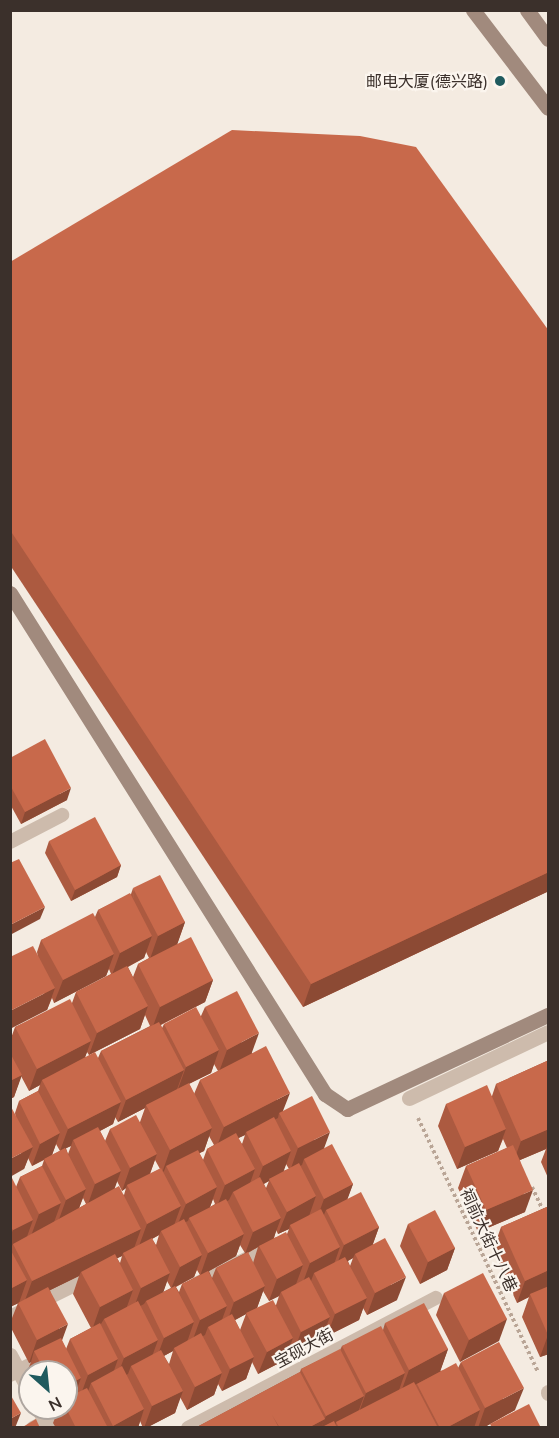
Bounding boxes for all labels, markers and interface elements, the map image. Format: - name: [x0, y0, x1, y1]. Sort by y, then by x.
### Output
- place label: 邮电大厦(德兴路): [366, 71, 488, 91]
- marker: 邮电大厦(德兴路): [493, 74, 507, 88]
- street label: 祠前大街十八巷: [457, 1185, 521, 1295]
- street label: 宝砚大街: [271, 1325, 337, 1371]
- north arrow: [18, 1360, 78, 1420]
- text: N: [45, 1393, 65, 1416]

